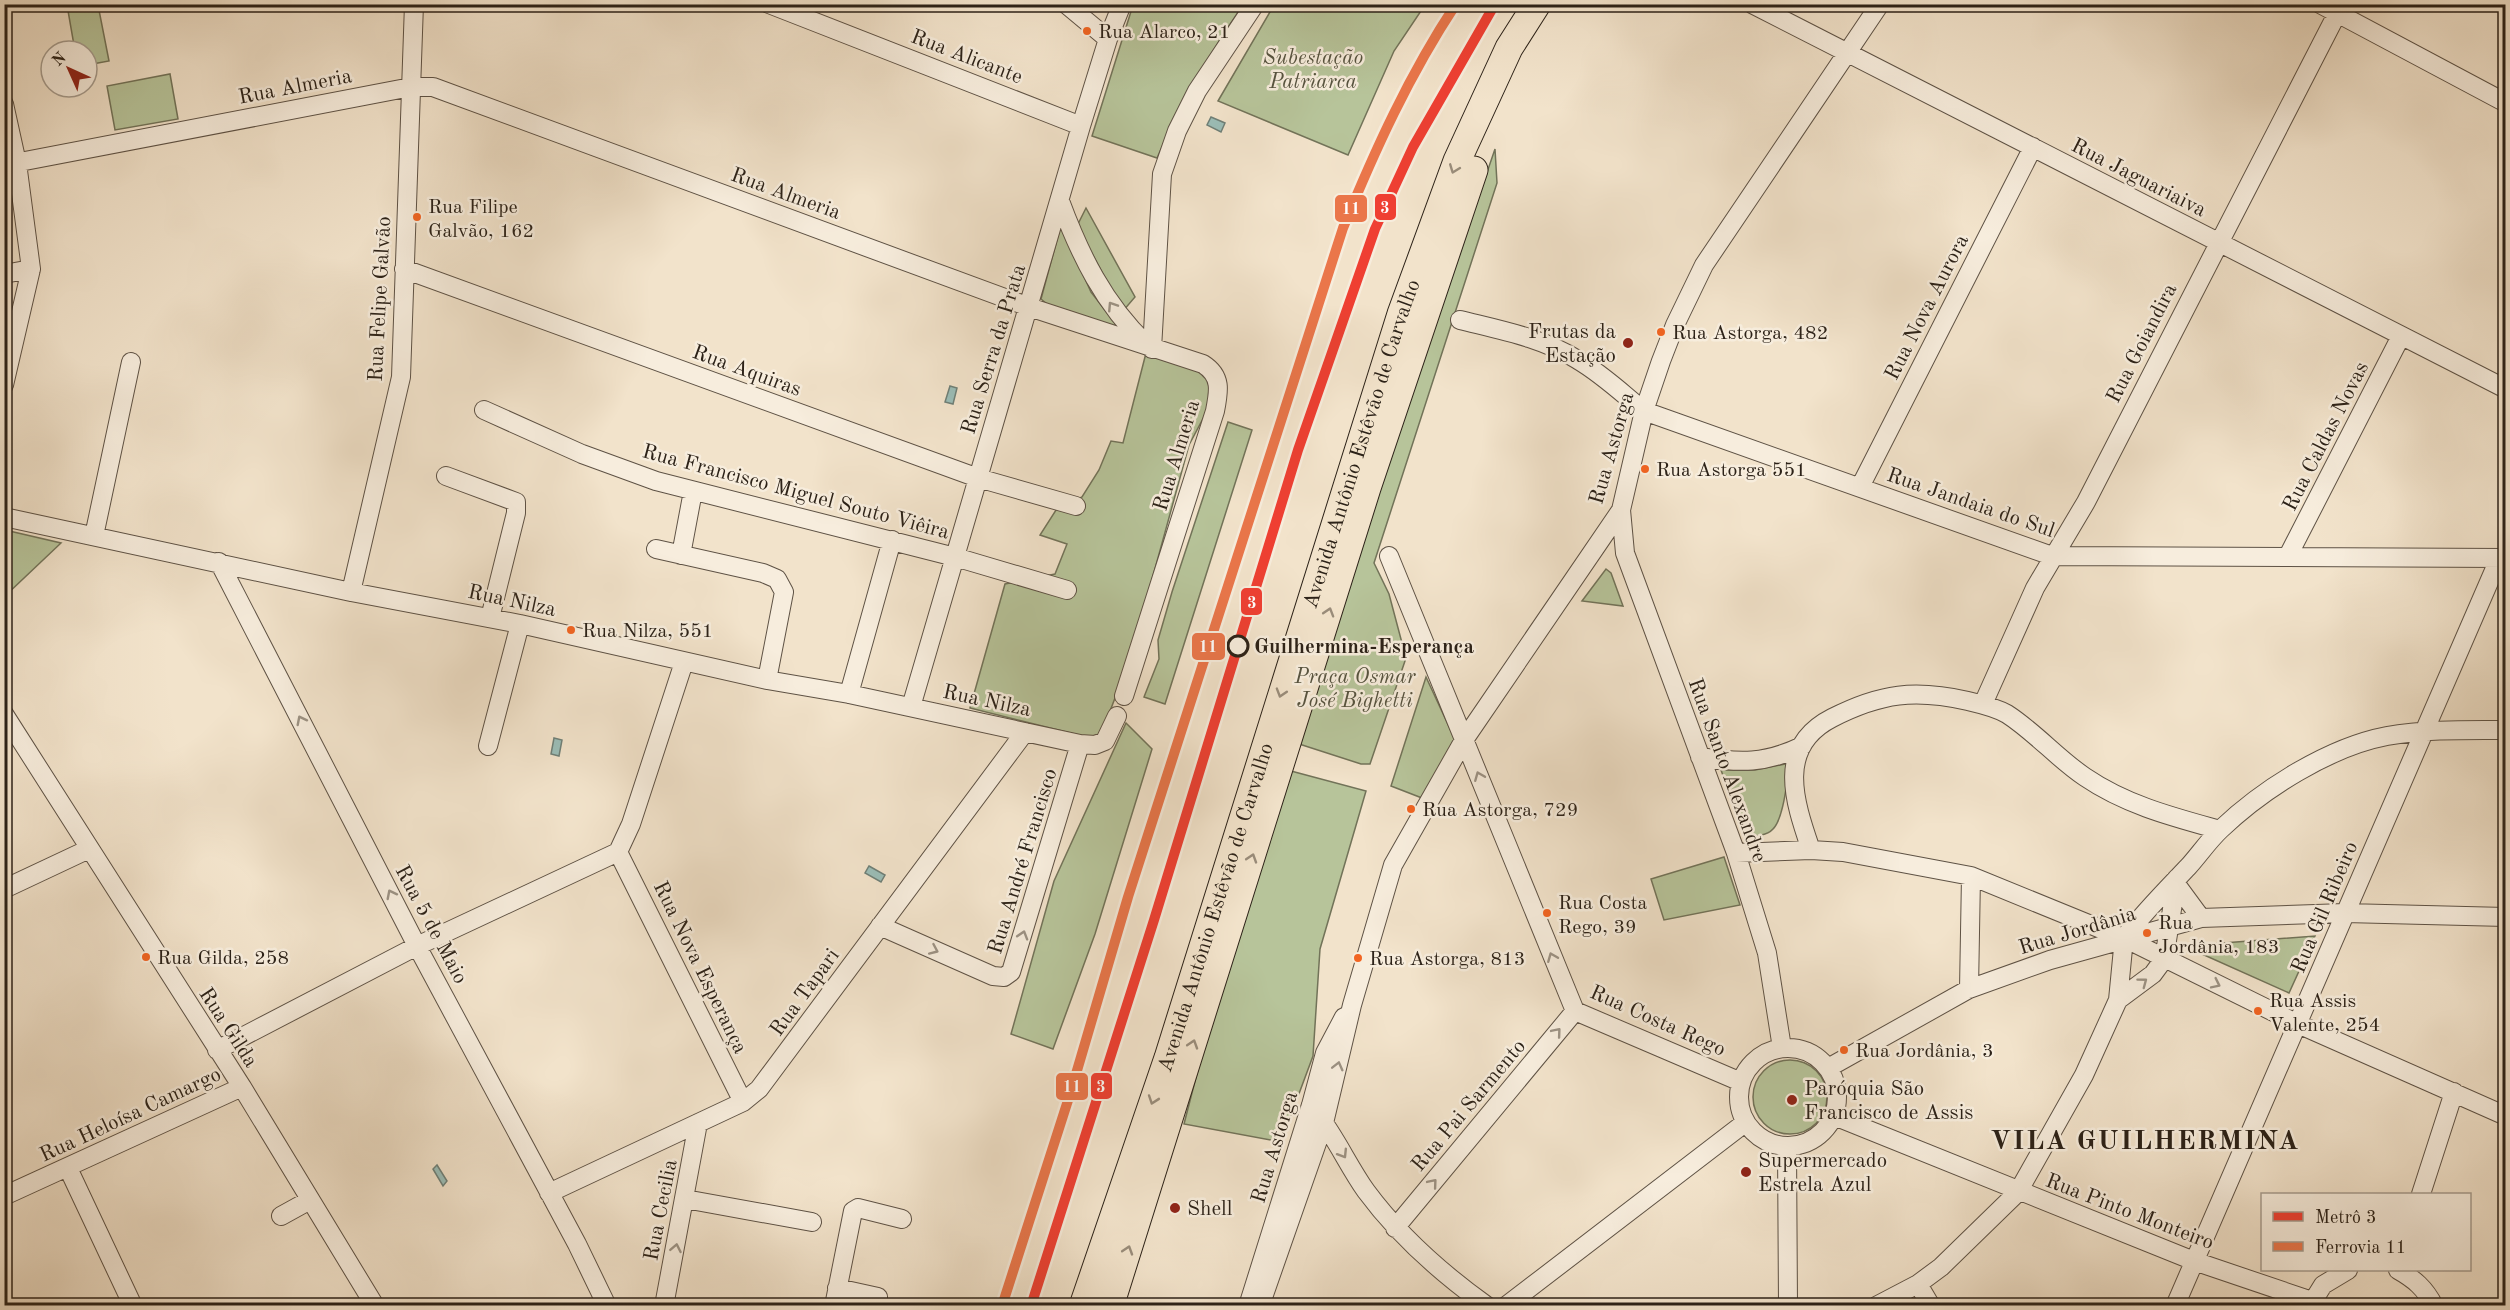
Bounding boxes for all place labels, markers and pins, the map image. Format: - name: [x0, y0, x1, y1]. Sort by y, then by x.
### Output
- place label: Rua Alarco, 21: [1098, 23, 1230, 43]
- marker: Rua Alarco, 21: [1081, 25, 1093, 37]
- place label: Rua Filipe Galvão, 162: [428, 198, 534, 242]
- marker: Rua Filipe Galvão, 162: [411, 211, 423, 223]
- place label: Frutas da Estação: [1528, 322, 1616, 367]
- place label: Rua Astorga, 482: [1672, 324, 1828, 344]
- marker: Rua Astorga, 482: [1655, 326, 1667, 338]
- marker: Frutas da Estação: [1621, 336, 1635, 350]
- place label: Rua Astorga 551: [1656, 461, 1807, 481]
- marker: Rua Astorga 551: [1639, 463, 1651, 475]
- place label: Rua Nilza, 551: [582, 622, 713, 642]
- marker: Rua Nilza, 551: [565, 624, 577, 636]
- marker: Guilhermina-Esperança: [1227, 635, 1249, 657]
- place label: Guilhermina-Esperança: [1254, 637, 1474, 658]
- place label: Rua Astorga, 729: [1422, 801, 1578, 821]
- marker: Rua Astorga, 729: [1405, 803, 1417, 815]
- place label: Rua Costa Rego, 39: [1558, 894, 1647, 938]
- marker: Rua Costa Rego, 39: [1541, 907, 1553, 919]
- place label: Rua Jordânia, 183: [2158, 914, 2279, 958]
- marker: Rua Jordânia, 183: [2141, 927, 2153, 939]
- place label: Rua Gilda, 258: [157, 949, 289, 969]
- place label: Rua Astorga, 813: [1369, 950, 1525, 970]
- marker: Rua Gilda, 258: [140, 951, 152, 963]
- marker: Rua Astorga, 813: [1352, 952, 1364, 964]
- place label: Rua Assis Valente, 254: [2269, 992, 2380, 1036]
- marker: Rua Assis Valente, 254: [2252, 1005, 2264, 1017]
- place label: Rua Jordânia, 3: [1855, 1042, 1994, 1062]
- marker: Rua Jordânia, 3: [1838, 1044, 1850, 1056]
- place label: Paróquia São Francisco de Assis: [1804, 1079, 1973, 1124]
- marker: Paróquia São Francisco de Assis: [1785, 1093, 1799, 1107]
- place label: Supermercado Estrela Azul: [1758, 1151, 1887, 1196]
- marker: Supermercado Estrela Azul: [1739, 1165, 1753, 1179]
- place label: Shell: [1187, 1199, 1233, 1220]
- marker: Shell: [1168, 1201, 1182, 1215]

